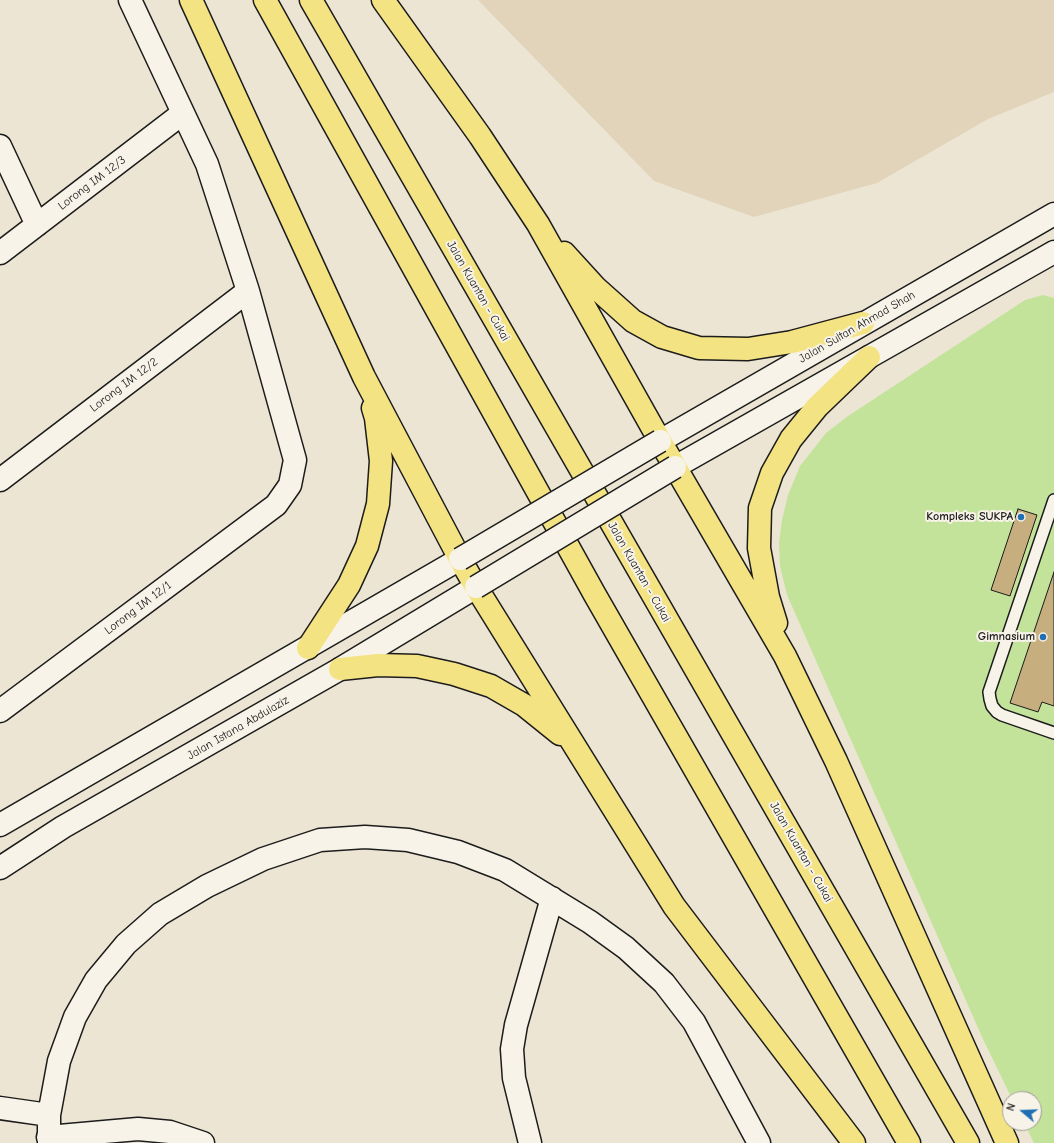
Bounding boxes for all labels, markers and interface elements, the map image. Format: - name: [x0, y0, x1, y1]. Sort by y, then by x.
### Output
- street label: Lorong IM 12/3: [55, 153, 129, 213]
- street label: Jalan Kuantan - Cukai: [443, 238, 513, 344]
- street label: Jalan Sultan Ahmad Shah: [796, 288, 918, 366]
- street label: Lorong IM 12/2: [87, 355, 161, 415]
- place label: Kompleks SUKPA: [926, 510, 1013, 524]
- marker: Kompleks SUKPA: [1016, 512, 1026, 522]
- street label: Jalan Kuantan - Cukai: [604, 519, 674, 625]
- street label: Lorong IM 12/1: [102, 578, 174, 638]
- place label: Gimnasium: [978, 630, 1035, 644]
- marker: Gimnasium: [1038, 632, 1048, 642]
- street label: Jalan Istana Abdulaziz: [185, 693, 291, 763]
- street label: Jalan Kuantan - Cukai: [766, 799, 836, 905]
- north arrow: [1002, 1091, 1042, 1131]
- text: N: [1004, 1102, 1018, 1113]

